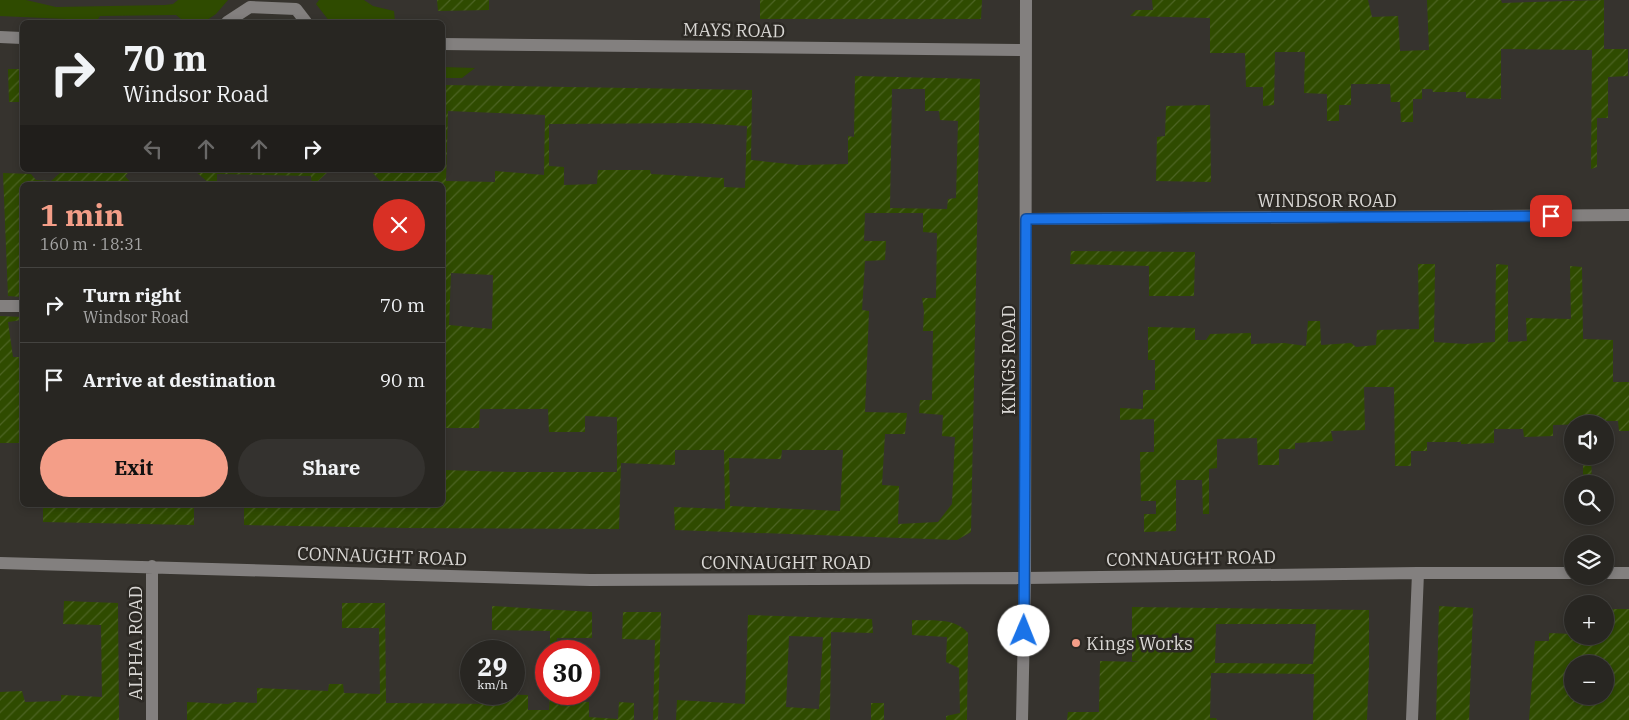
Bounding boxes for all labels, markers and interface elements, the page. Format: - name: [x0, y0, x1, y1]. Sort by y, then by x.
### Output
- street label: MAYS ROAD: [683, 18, 785, 42]
- text: 70 m: [123, 35, 207, 81]
- icon: right: [40, 40, 105, 105]
- text: Windsor Road: [123, 79, 269, 108]
- icon: left: [139, 135, 167, 163]
- icon: ahead: [192, 135, 220, 163]
- icon: ahead: [245, 135, 273, 163]
- icon: right: [298, 135, 326, 163]
- street label: WINDSOR ROAD: [1257, 189, 1397, 212]
- text: 1 min: [40, 195, 124, 234]
- pin: [1530, 195, 1572, 237]
- button: close: [373, 199, 425, 251]
- icon: arrive: [1537, 202, 1565, 230]
- text: 160 m · 18:31: [40, 234, 143, 254]
- text: Turn right: [83, 283, 181, 307]
- icon: right: [40, 291, 68, 319]
- text: 70 m: [380, 293, 425, 317]
- street label: KINGS ROAD: [997, 305, 1020, 415]
- text: Windsor Road: [83, 307, 189, 327]
- icon: arrive: [40, 366, 68, 394]
- text: Arrive at destination: [83, 368, 276, 392]
- text: 90 m: [380, 368, 425, 392]
- map controls: [1564, 415, 1614, 705]
- button: sound: [1564, 415, 1614, 465]
- button: Exit: [40, 439, 228, 497]
- button: Share: [238, 439, 425, 497]
- button: search: [1564, 475, 1614, 525]
- button: layers: [1564, 535, 1614, 585]
- street label: CONNAUGHT ROAD: [297, 542, 467, 570]
- street label: CONNAUGHT ROAD: [1106, 545, 1276, 571]
- street label: CONNAUGHT ROAD: [701, 551, 871, 574]
- street label: ALPHA ROAD: [124, 586, 147, 700]
- button: +: [1564, 595, 1614, 645]
- position arrow: [997, 604, 1049, 656]
- place label: Kings Works: [1086, 632, 1193, 655]
- marker: Kings Works: [1070, 637, 1082, 649]
- speed limit sign: 30: [535, 640, 600, 705]
- text: 29: [477, 650, 508, 683]
- button: −: [1564, 655, 1614, 705]
- text: km/h: [477, 677, 508, 692]

